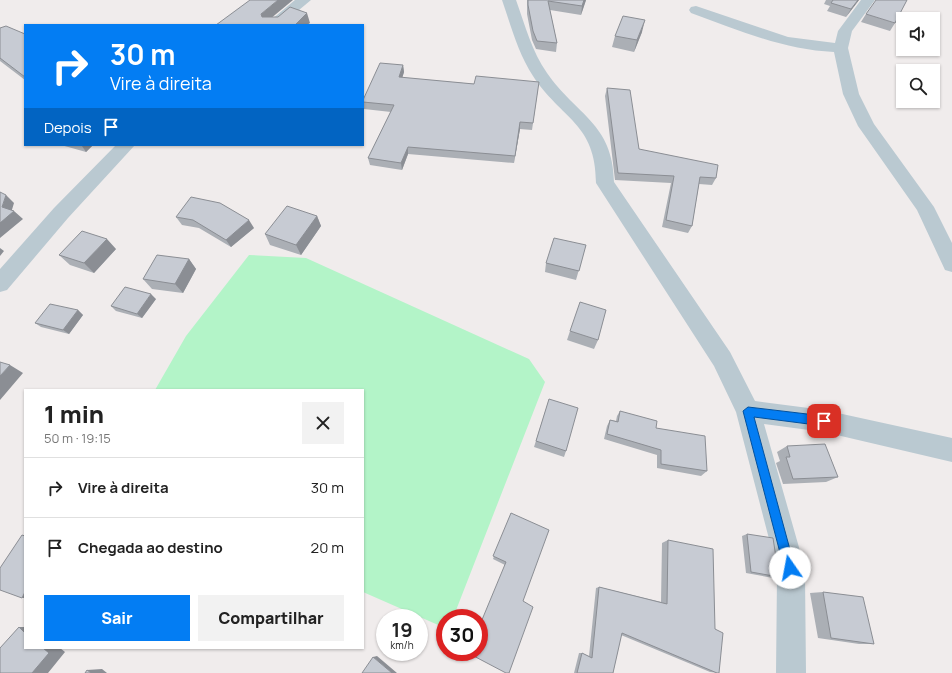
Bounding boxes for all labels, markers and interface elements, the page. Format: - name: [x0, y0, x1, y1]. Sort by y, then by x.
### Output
- map controls: [896, 12, 940, 108]
- button: sound: [896, 12, 940, 56]
- text: 30 m: [110, 35, 175, 73]
- icon: right: [44, 40, 96, 92]
- button: search: [896, 64, 940, 108]
- text: Vire à direita: [110, 71, 212, 95]
- icon: arrive: [100, 116, 122, 138]
- text: Depois: [44, 117, 92, 138]
- text: 1 min: [44, 397, 104, 430]
- button: close: [302, 402, 344, 444]
- pin: [807, 404, 841, 438]
- icon: arrive: [813, 410, 835, 432]
- text: 50 m · 19:15: [44, 429, 111, 447]
- icon: right: [44, 477, 66, 499]
- text: Vire à direita: [78, 477, 169, 498]
- text: 30 m: [311, 477, 344, 498]
- icon: arrive: [44, 537, 66, 559]
- text: Chegada ao destino: [78, 537, 223, 558]
- text: 20 m: [311, 537, 344, 558]
- position arrow: [769, 547, 811, 589]
- button: Sair: [44, 595, 190, 641]
- button: Compartilhar: [198, 595, 344, 641]
- speed limit sign: 30: [436, 609, 488, 661]
- text: 19: [391, 616, 413, 643]
- text: km/h: [390, 638, 414, 652]

